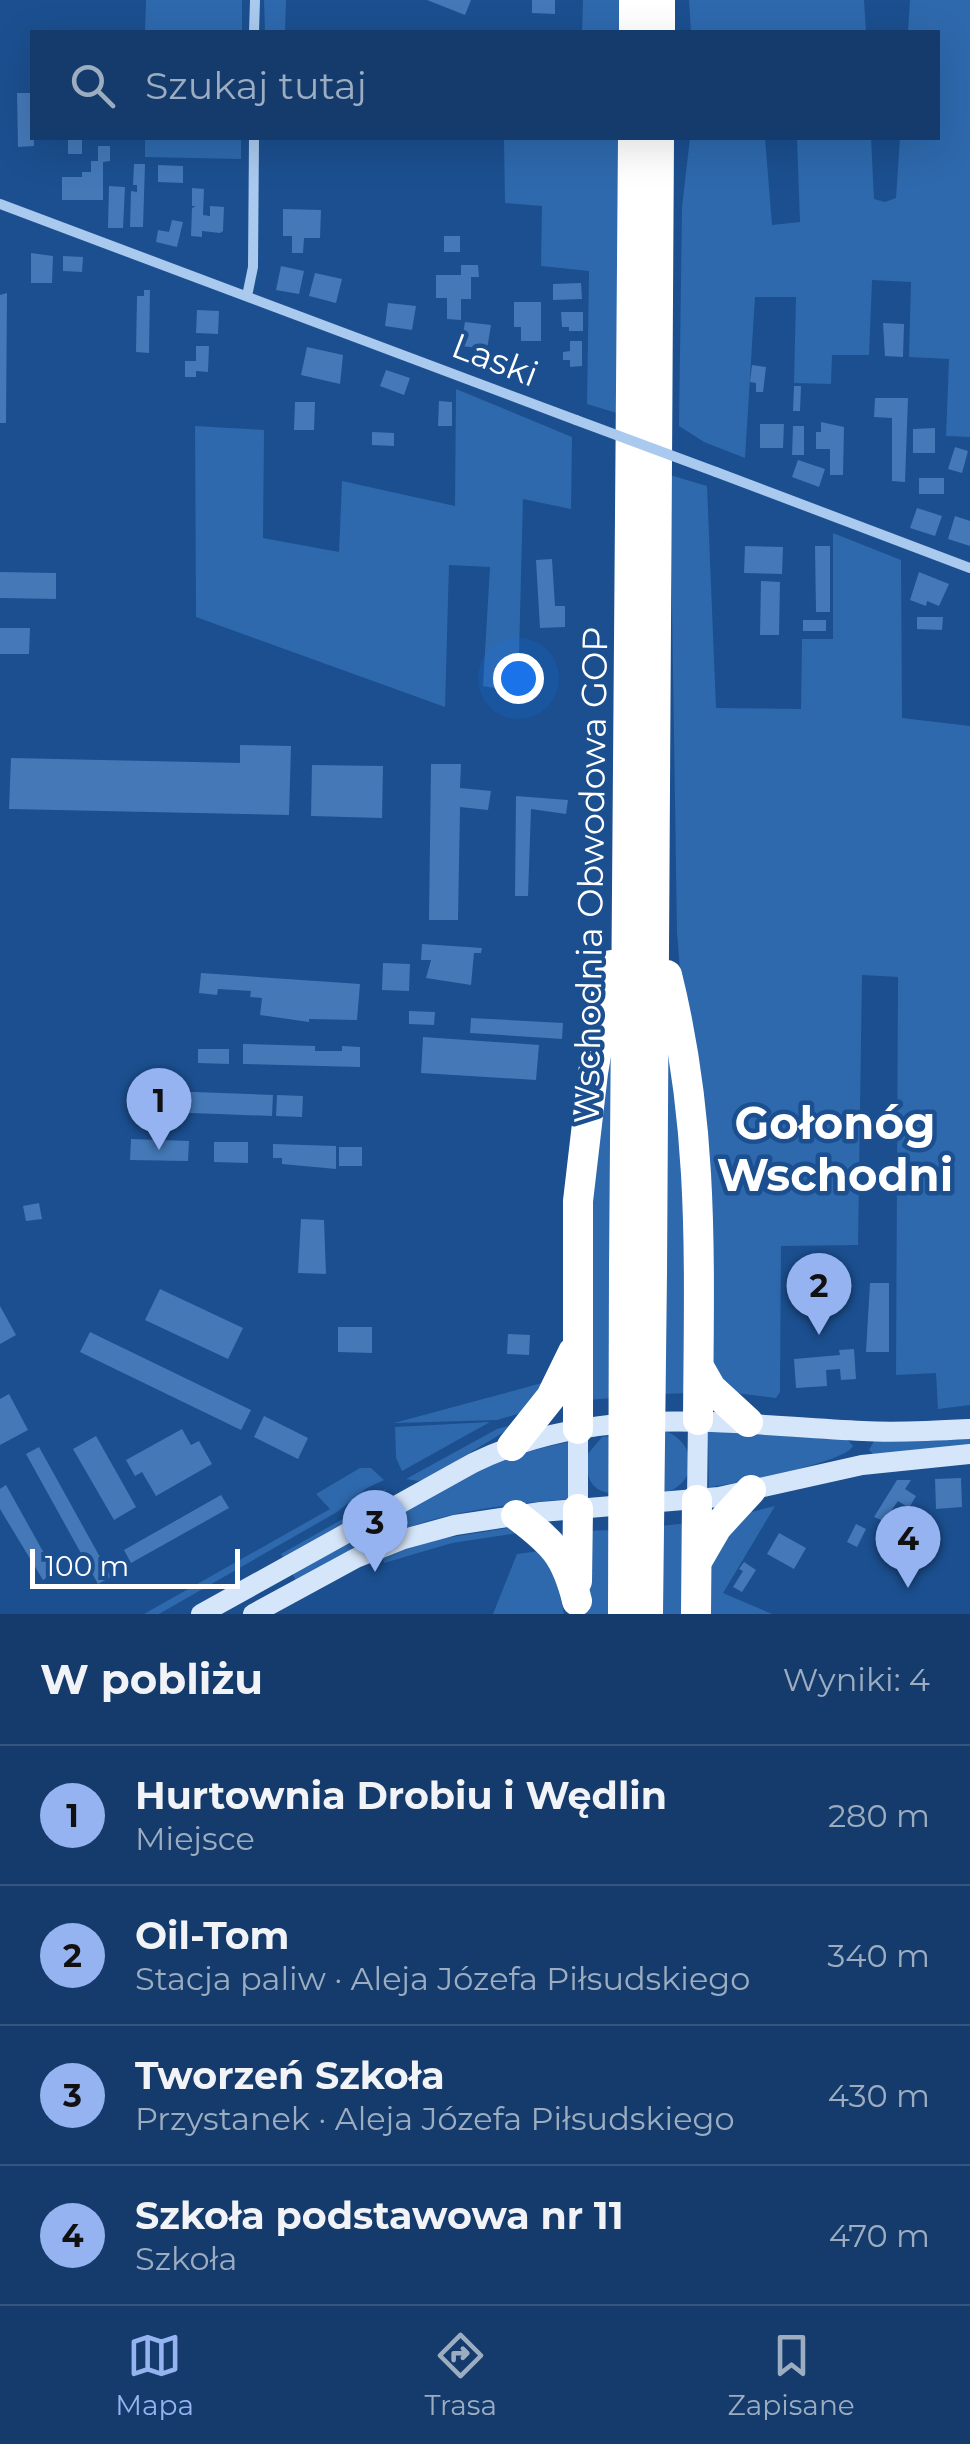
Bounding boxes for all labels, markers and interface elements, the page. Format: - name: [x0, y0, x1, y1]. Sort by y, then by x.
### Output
- search box: [30, 30, 940, 140]
- icon: search: [65, 58, 120, 113]
- text: Szukaj tutaj: [145, 62, 367, 109]
- street label: Laski: [446, 324, 544, 395]
- street label: Wschodnia Obwodowa GOP: [565, 626, 616, 1124]
- your location: [493, 653, 544, 704]
- pin: 1: [126, 1068, 192, 1150]
- district label: Gołonóg Wschodni: [717, 1095, 953, 1202]
- pin: 2: [786, 1252, 852, 1335]
- pin: 3: [342, 1490, 408, 1572]
- pin: 4: [876, 1506, 940, 1588]
- scale bar: [30, 1544, 240, 1588]
- text: 100 m: [45, 1549, 129, 1583]
- text: W pobliżu: [40, 1653, 263, 1705]
- text: Wyniki: 4: [783, 1660, 930, 1699]
- text: Hurtownia Drobiu i Wędlin: [135, 1772, 667, 1819]
- text: 1: [66, 1796, 79, 1835]
- text: 280 m: [828, 1796, 930, 1835]
- text: Miejsce: [135, 1819, 255, 1858]
- text: Oil-Tom: [135, 1912, 289, 1959]
- text: 2: [63, 1936, 82, 1975]
- text: 340 m: [827, 1936, 930, 1975]
- text: Stacja paliw · Aleja Józefa Piłsudskiego: [135, 1959, 750, 1998]
- text: Tworzeń Szkoła: [135, 2052, 445, 2099]
- text: 3: [63, 2076, 82, 2115]
- text: 430 m: [828, 2076, 930, 2115]
- text: Przystanek · Aleja Józefa Piłsudskiego: [135, 2099, 735, 2138]
- text: Szkoła podstawowa nr 11: [135, 2192, 624, 2239]
- text: 4: [61, 2216, 84, 2255]
- text: 470 m: [829, 2216, 930, 2255]
- text: Szkoła: [135, 2239, 237, 2278]
- tab: Mapa: [115, 2328, 194, 2422]
- tab: Trasa: [424, 2328, 497, 2422]
- tab: Zapisane: [727, 2328, 855, 2422]

